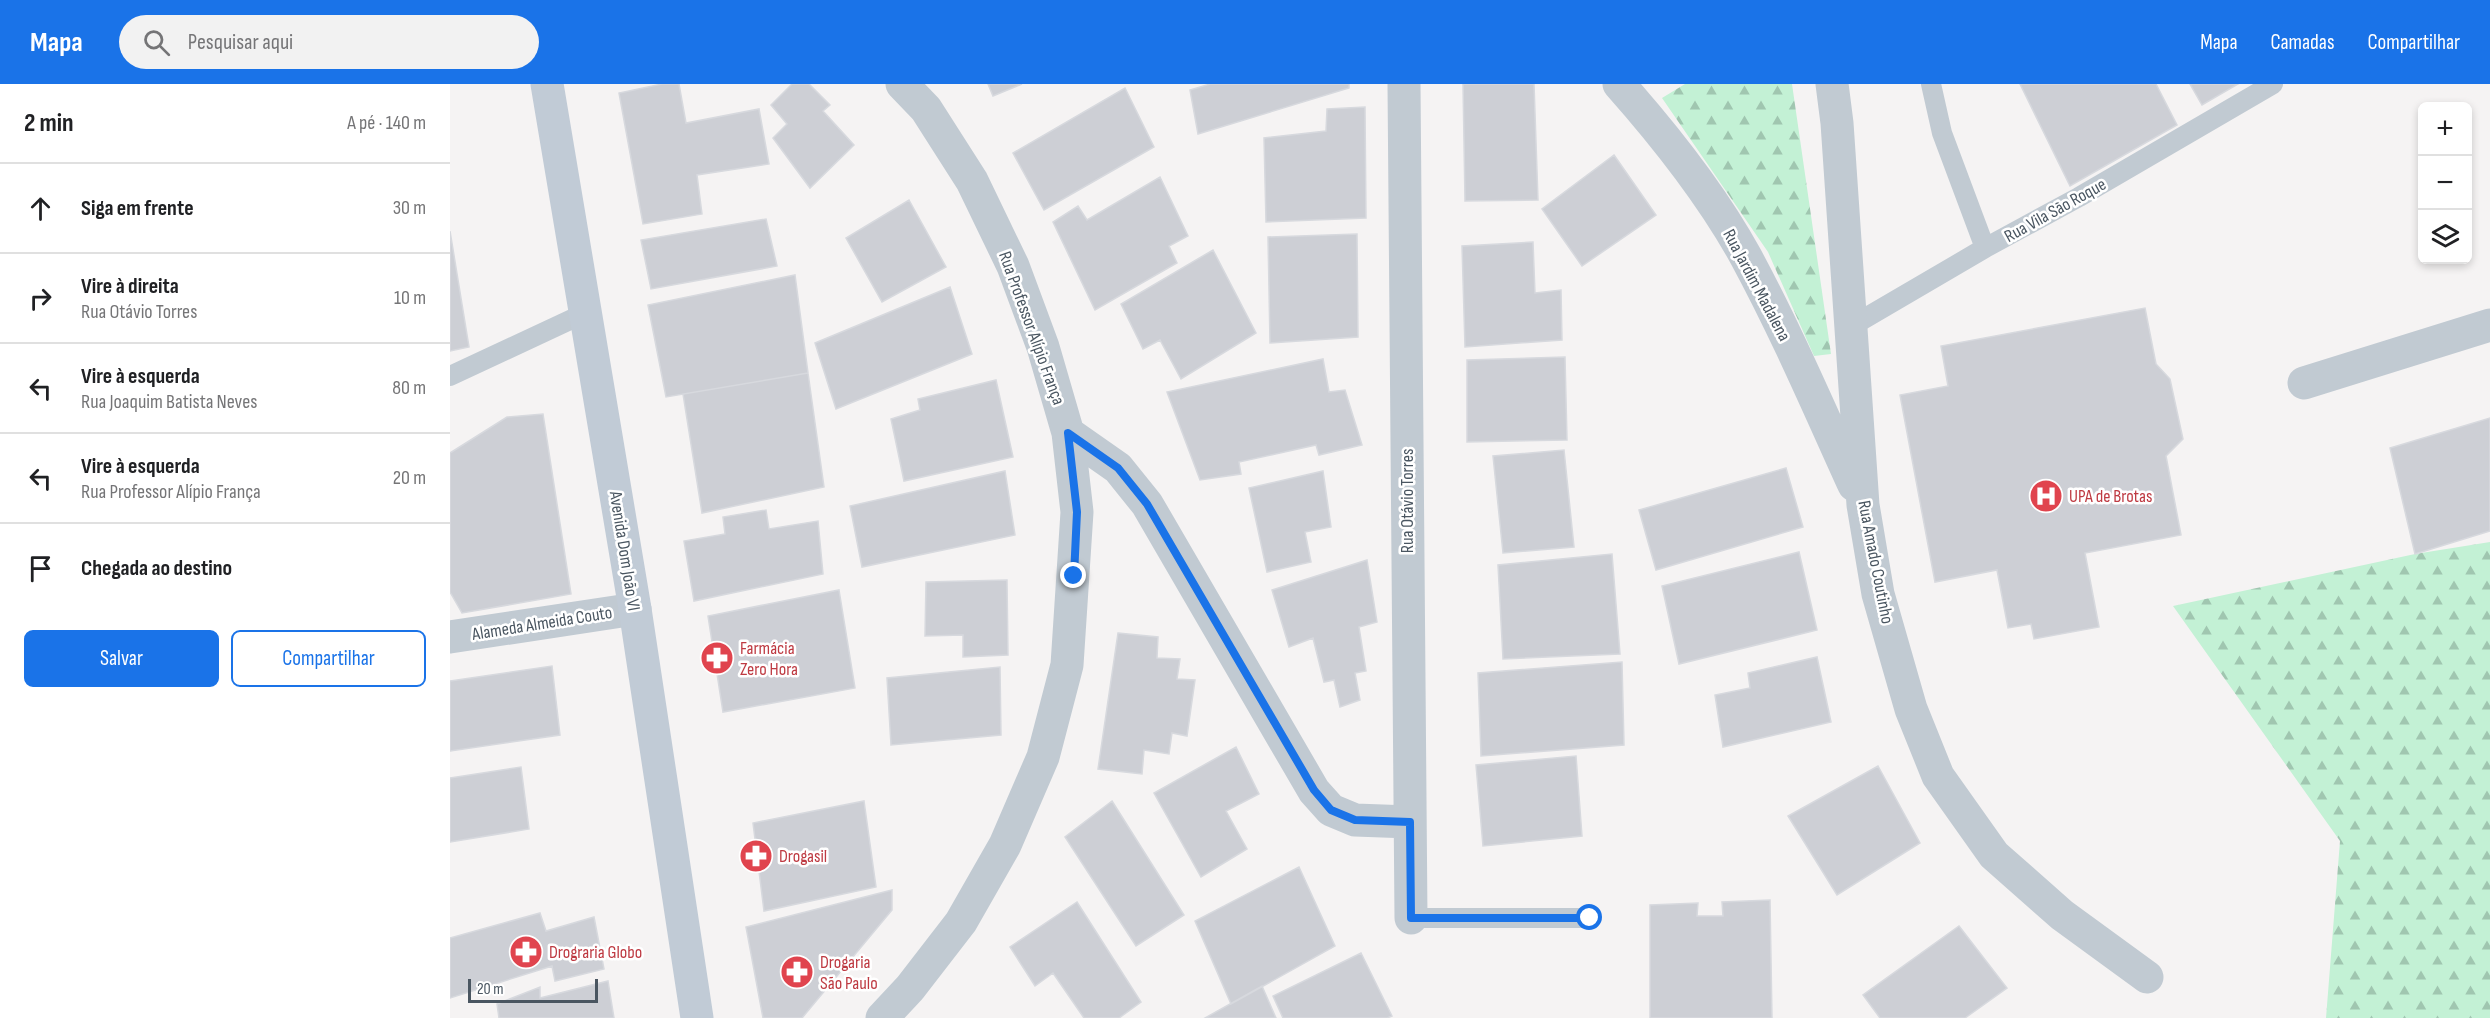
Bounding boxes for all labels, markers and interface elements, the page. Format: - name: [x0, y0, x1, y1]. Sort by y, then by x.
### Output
- search box: [119, 15, 539, 69]
- text: Mapa: [30, 26, 83, 59]
- icon: search: [140, 26, 173, 59]
- text: Pesquisar aqui: [188, 29, 293, 56]
- text: Mapa: [2200, 30, 2238, 55]
- text: Camadas: [2271, 30, 2334, 55]
- text: Compartilhar: [2367, 30, 2460, 55]
- map controls: [2418, 102, 2472, 264]
- button: +: [2418, 102, 2472, 156]
- text: 2 min: [24, 108, 74, 139]
- text: A pé · 140 m: [347, 111, 426, 135]
- button: −: [2418, 156, 2472, 210]
- street label: Rua Vila São Roque: [2001, 174, 2110, 247]
- icon: ahead: [24, 192, 57, 225]
- text: Siga em frente: [81, 195, 194, 222]
- text: 30 m: [393, 196, 426, 220]
- button: layers: [2418, 210, 2472, 264]
- street label: Rua Jardim Madalena: [1718, 226, 1795, 345]
- street label: Rua Professor Alípio França: [994, 249, 1069, 408]
- text: Vire à direita: [81, 273, 179, 300]
- icon: right: [24, 282, 57, 315]
- text: 10 m: [394, 286, 426, 310]
- text: Rua Otávio Torres: [81, 300, 197, 324]
- text: Vire à esquerda: [81, 363, 200, 390]
- icon: left: [24, 372, 57, 405]
- text: 80 m: [392, 376, 426, 400]
- text: Rua Joaquim Batista Neves: [81, 390, 257, 414]
- street label: Rua Otávio Torres: [1397, 449, 1418, 553]
- text: Vire à esquerda: [81, 453, 200, 480]
- icon: left: [24, 462, 57, 495]
- text: 20 m: [393, 466, 426, 490]
- hospital icon: UPA de Brotas: [2028, 478, 2064, 514]
- text: Rua Professor Alípio França: [81, 480, 261, 504]
- place label: UPA de Brotas: [2069, 486, 2152, 507]
- street label: Avenida Dom João VI: [605, 489, 644, 612]
- street label: Rua Amado Coutinho: [1853, 499, 1898, 626]
- icon: arrive: [24, 552, 57, 585]
- text: Chegada ao destino: [81, 555, 232, 582]
- route end: [1060, 562, 1086, 588]
- street label: Alameda Almeida Couto: [470, 602, 614, 645]
- button: Salvar: [24, 630, 219, 687]
- button: Compartilhar: [231, 630, 426, 687]
- place label: Farmácia Zero Hora: [740, 638, 798, 680]
- pharmacy icon: Farmácia Zero Hora: [699, 640, 735, 676]
- pharmacy icon: Drogasil: [738, 838, 774, 874]
- place label: Drogasil: [779, 846, 827, 867]
- route start: [1576, 904, 1602, 930]
- pharmacy icon: Drograria Globo: [508, 934, 544, 970]
- place label: Drograria Globo: [549, 942, 642, 963]
- place label: Drogaria São Paulo: [820, 952, 878, 994]
- pharmacy icon: Drogaria São Paulo: [779, 954, 815, 990]
- scale bar: [468, 976, 598, 1004]
- text: 20 m: [477, 980, 504, 999]

